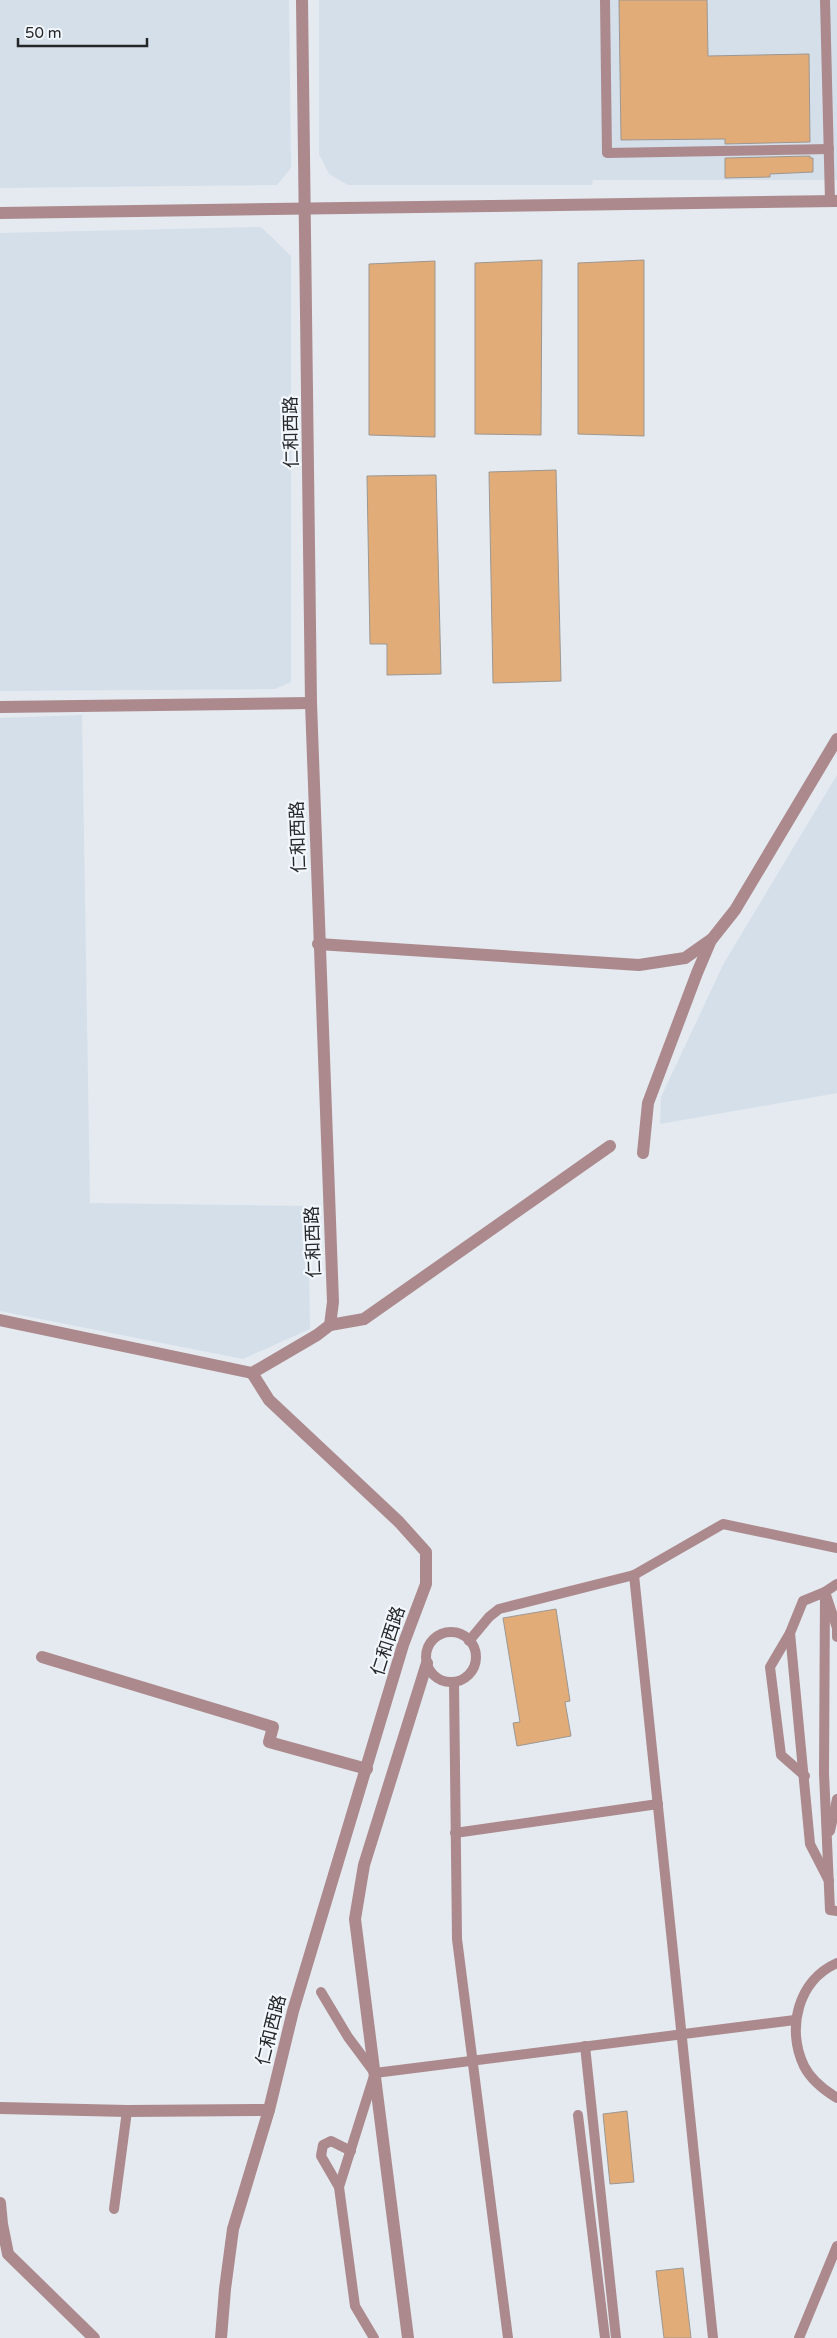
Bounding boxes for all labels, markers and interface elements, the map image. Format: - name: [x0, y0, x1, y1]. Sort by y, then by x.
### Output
- scale bar: [18, 15, 146, 47]
- text: 50 m: [25, 24, 62, 42]
- street label: 仁和西路: [279, 396, 303, 468]
- street label: 仁和西路: [286, 801, 310, 873]
- street label: 仁和西路: [301, 1206, 325, 1278]
- street label: 仁和西路: [366, 1603, 410, 1679]
- street label: 仁和西路: [252, 1992, 290, 2068]

